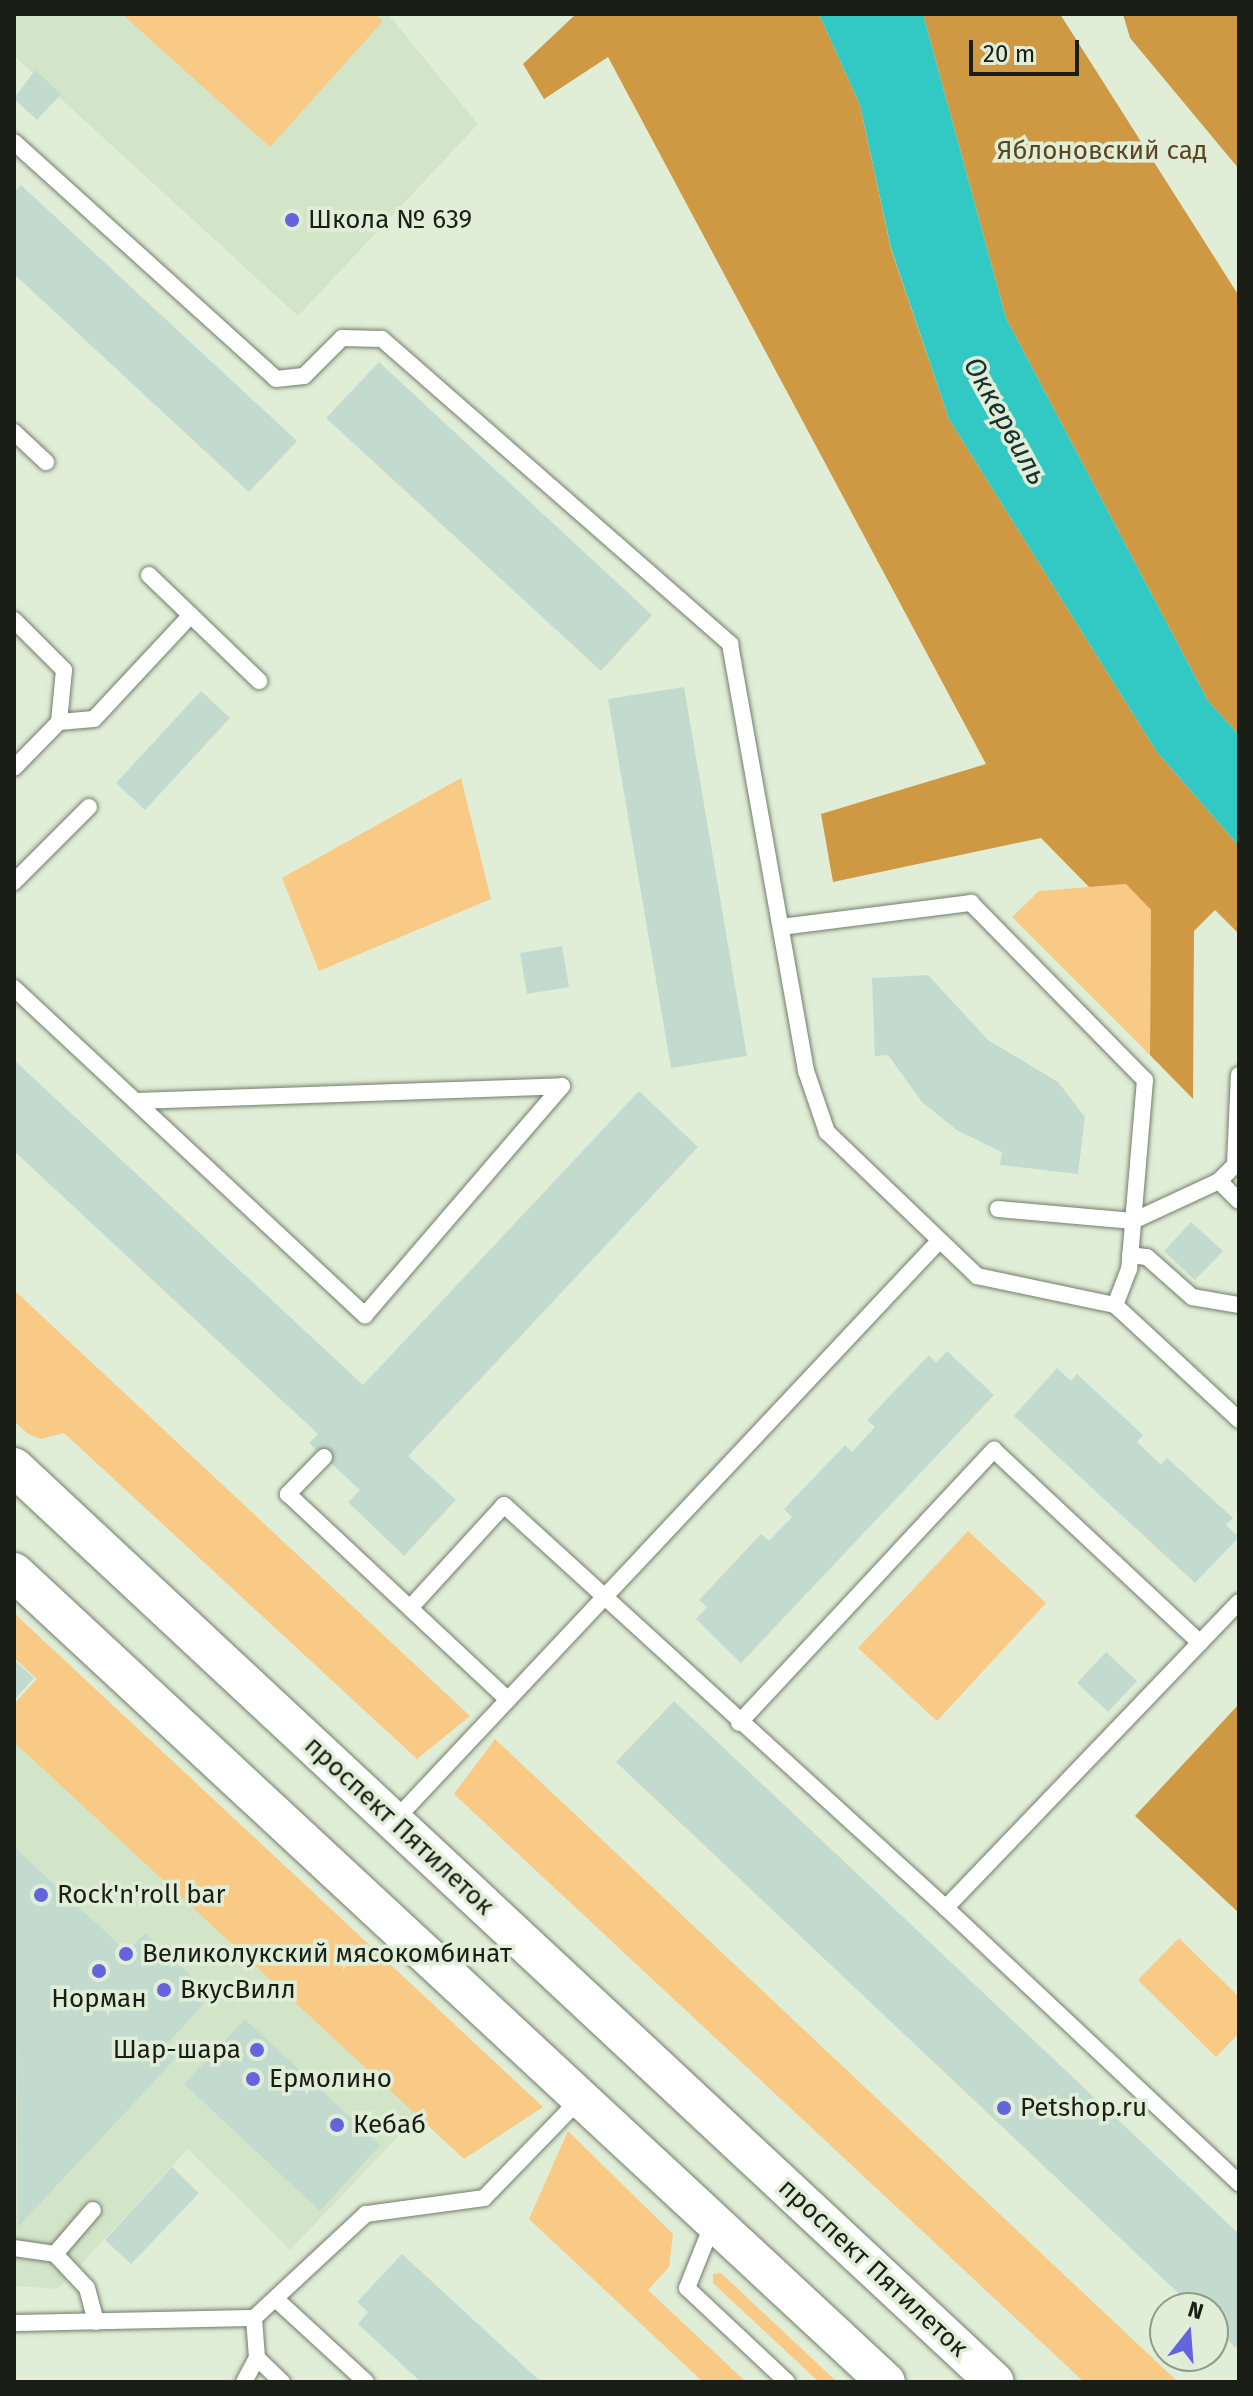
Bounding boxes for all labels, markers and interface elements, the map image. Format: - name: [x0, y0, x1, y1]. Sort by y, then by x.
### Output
- scale bar: [973, 24, 1083, 74]
- text: 20 m: [983, 40, 1035, 68]
- park label: Яблоновский сад: [997, 135, 1207, 167]
- place label: Школа № 639: [308, 204, 472, 236]
- marker: Школа № 639: [283, 211, 301, 229]
- water label: Оккервиль: [956, 351, 1054, 491]
- street label: проспект Пятилеток: [298, 1730, 500, 1922]
- place label: Rock'n'roll bar: [57, 1879, 226, 1911]
- marker: Rock'n'roll bar: [32, 1886, 50, 1904]
- place label: Великолукский мясокомбинат: [142, 1938, 512, 1970]
- marker: Великолукский мясокомбинат: [117, 1945, 135, 1963]
- marker: Норман: [90, 1962, 108, 1980]
- place label: ВкусВилл: [180, 1974, 296, 2006]
- marker: ВкусВилл: [155, 1981, 173, 1999]
- place label: Норман: [51, 1983, 147, 2015]
- place label: Шар-шара: [113, 2034, 241, 2066]
- marker: Шар-шара: [248, 2041, 266, 2059]
- place label: Ермолино: [269, 2063, 392, 2095]
- marker: Ермолино: [244, 2070, 262, 2088]
- place label: Petshop.ru: [1020, 2092, 1147, 2124]
- marker: Petshop.ru: [995, 2099, 1013, 2117]
- place label: Кебаб: [353, 2109, 426, 2141]
- marker: Кебаб: [328, 2116, 346, 2134]
- street label: проспект Пятилеток: [772, 2172, 974, 2364]
- north arrow: [1149, 2292, 1229, 2372]
- text: N: [1185, 2295, 1207, 2326]

